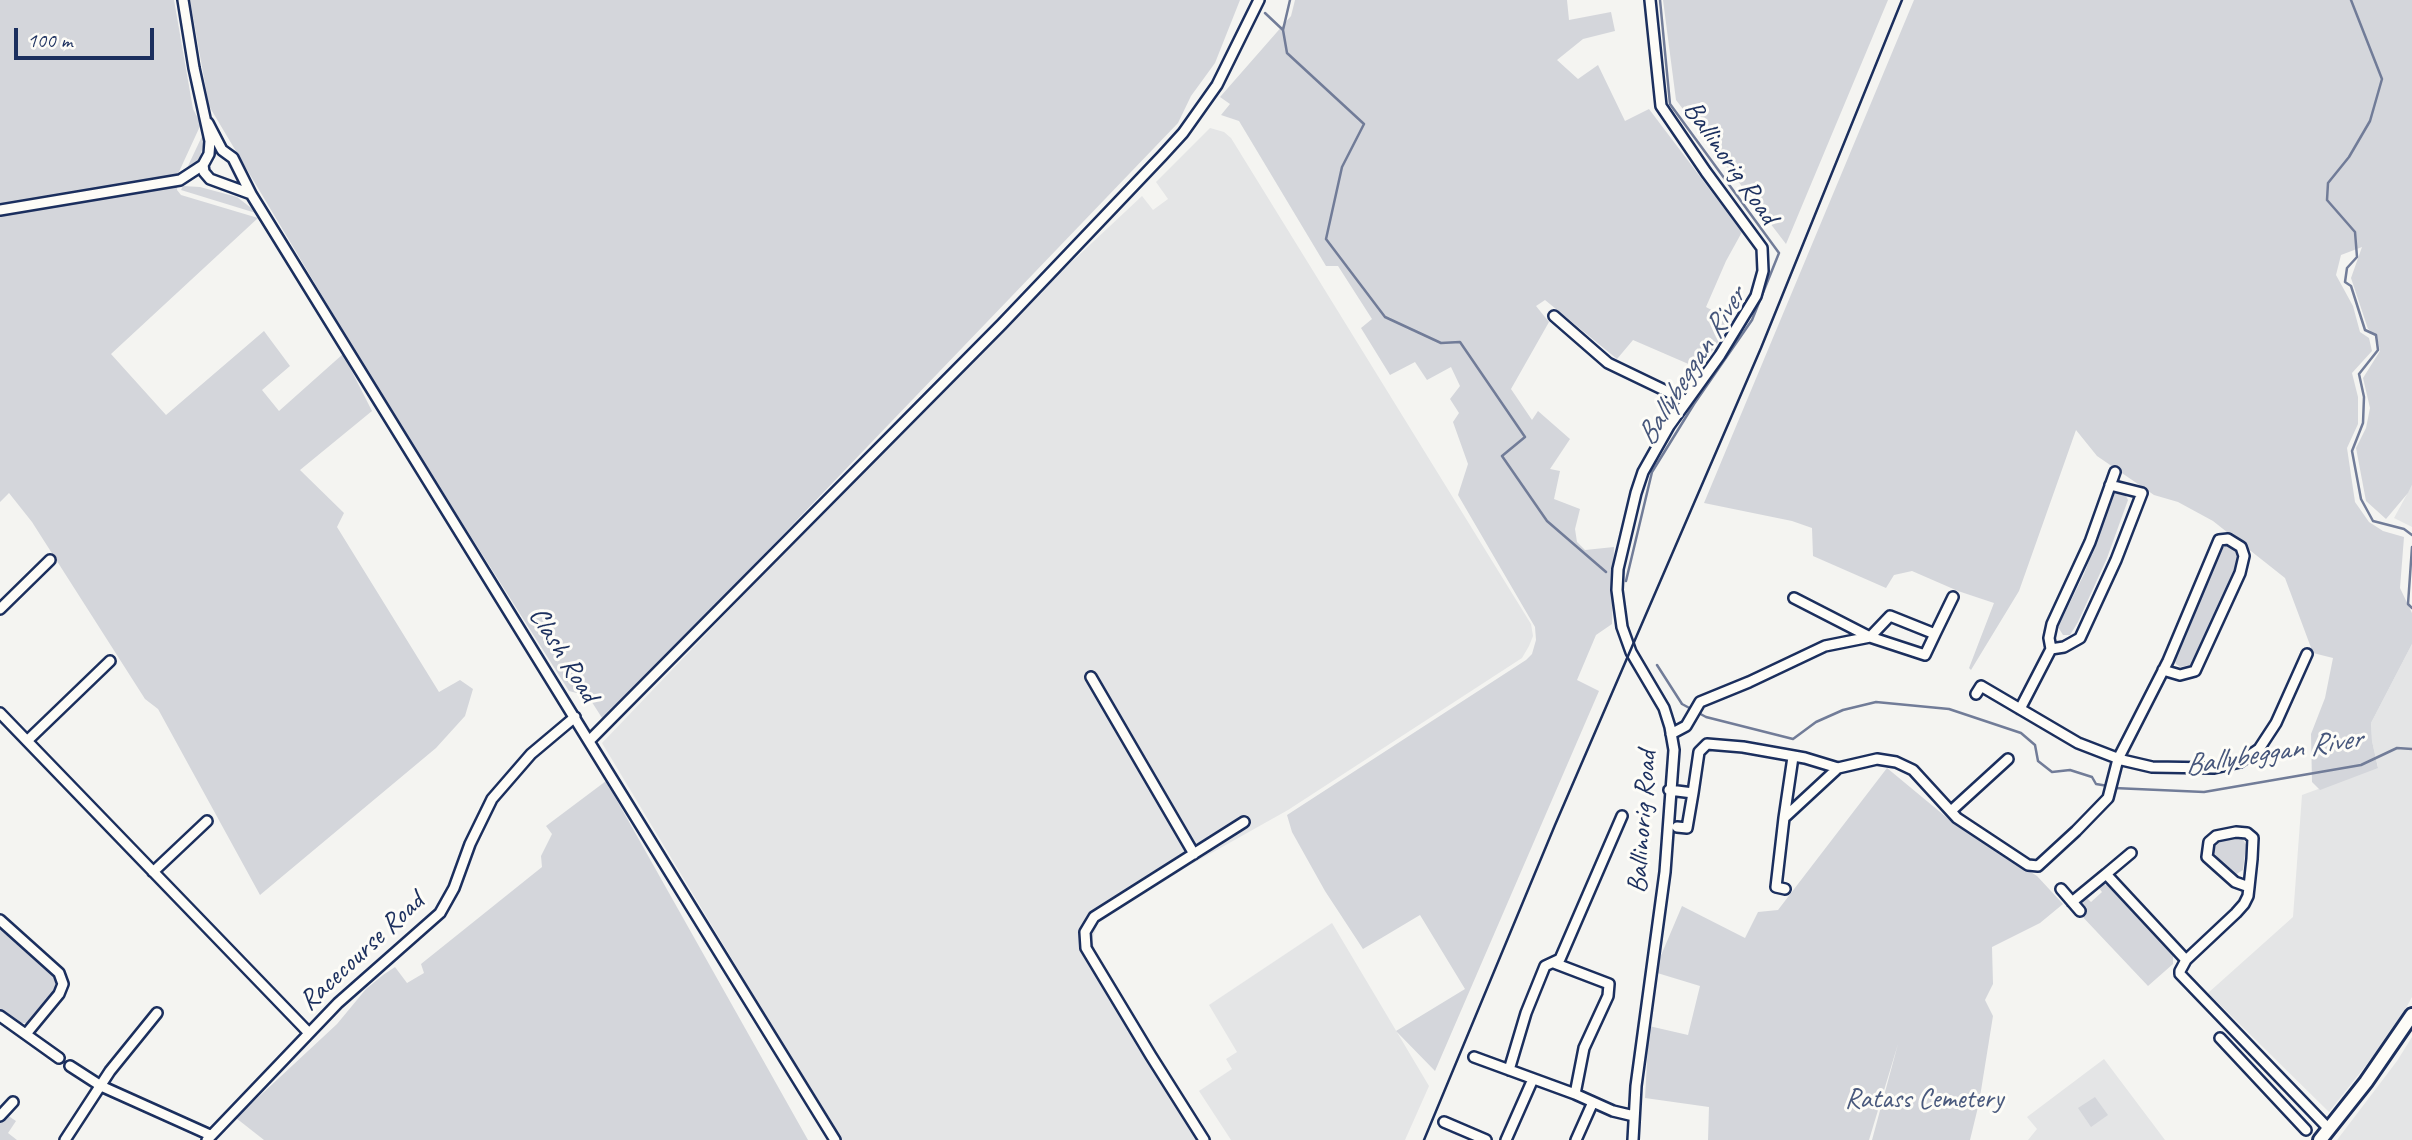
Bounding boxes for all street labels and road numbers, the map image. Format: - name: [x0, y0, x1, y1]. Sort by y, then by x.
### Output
- street label: Ballinorig Road: [1675, 95, 1785, 231]
- street label: Clash Road: [521, 601, 605, 709]
- street label: Ballinorig Road: [1621, 749, 1665, 895]
- street label: Racecourse Road: [293, 886, 431, 1018]

